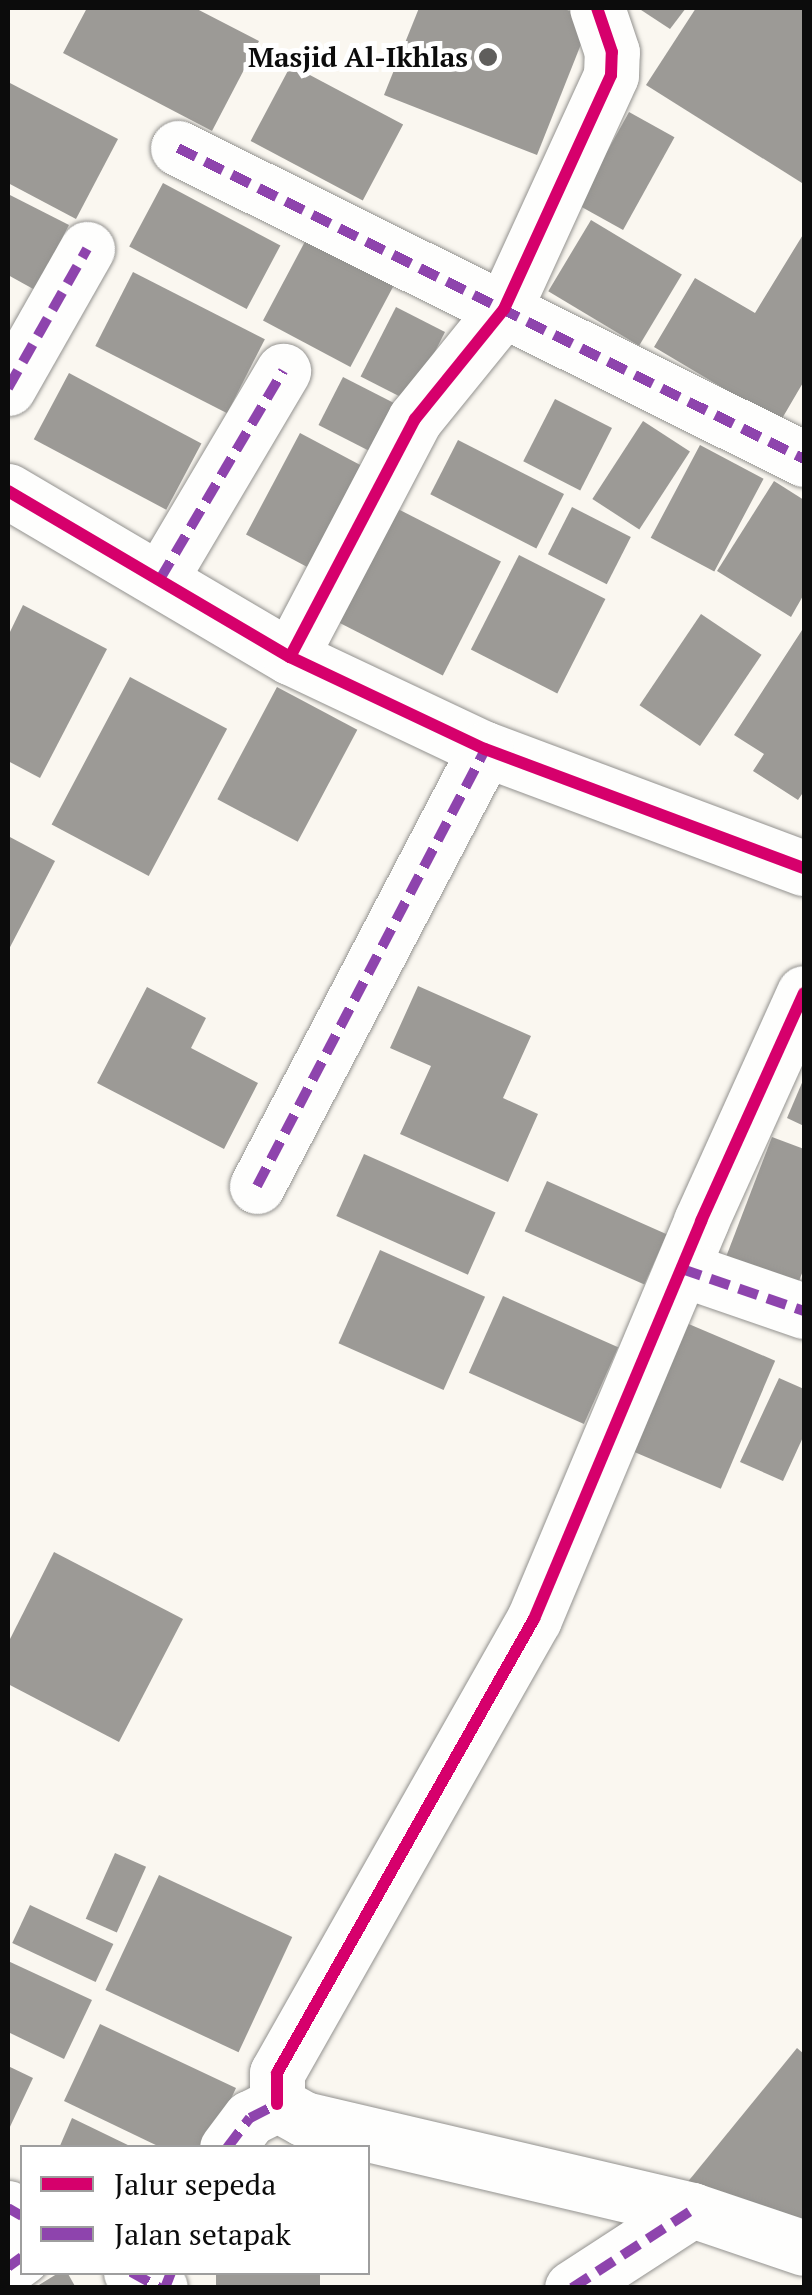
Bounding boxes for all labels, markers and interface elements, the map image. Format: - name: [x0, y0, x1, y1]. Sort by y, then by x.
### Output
- place label: Masjid Al-Ikhlas: [248, 40, 468, 74]
- marker: Masjid Al-Ikhlas: [477, 46, 499, 68]
- legend: [20, 2145, 370, 2275]
- text: Jalur sepeda: [114, 2164, 276, 2204]
- text: Jalan setapak: [114, 2214, 291, 2254]

